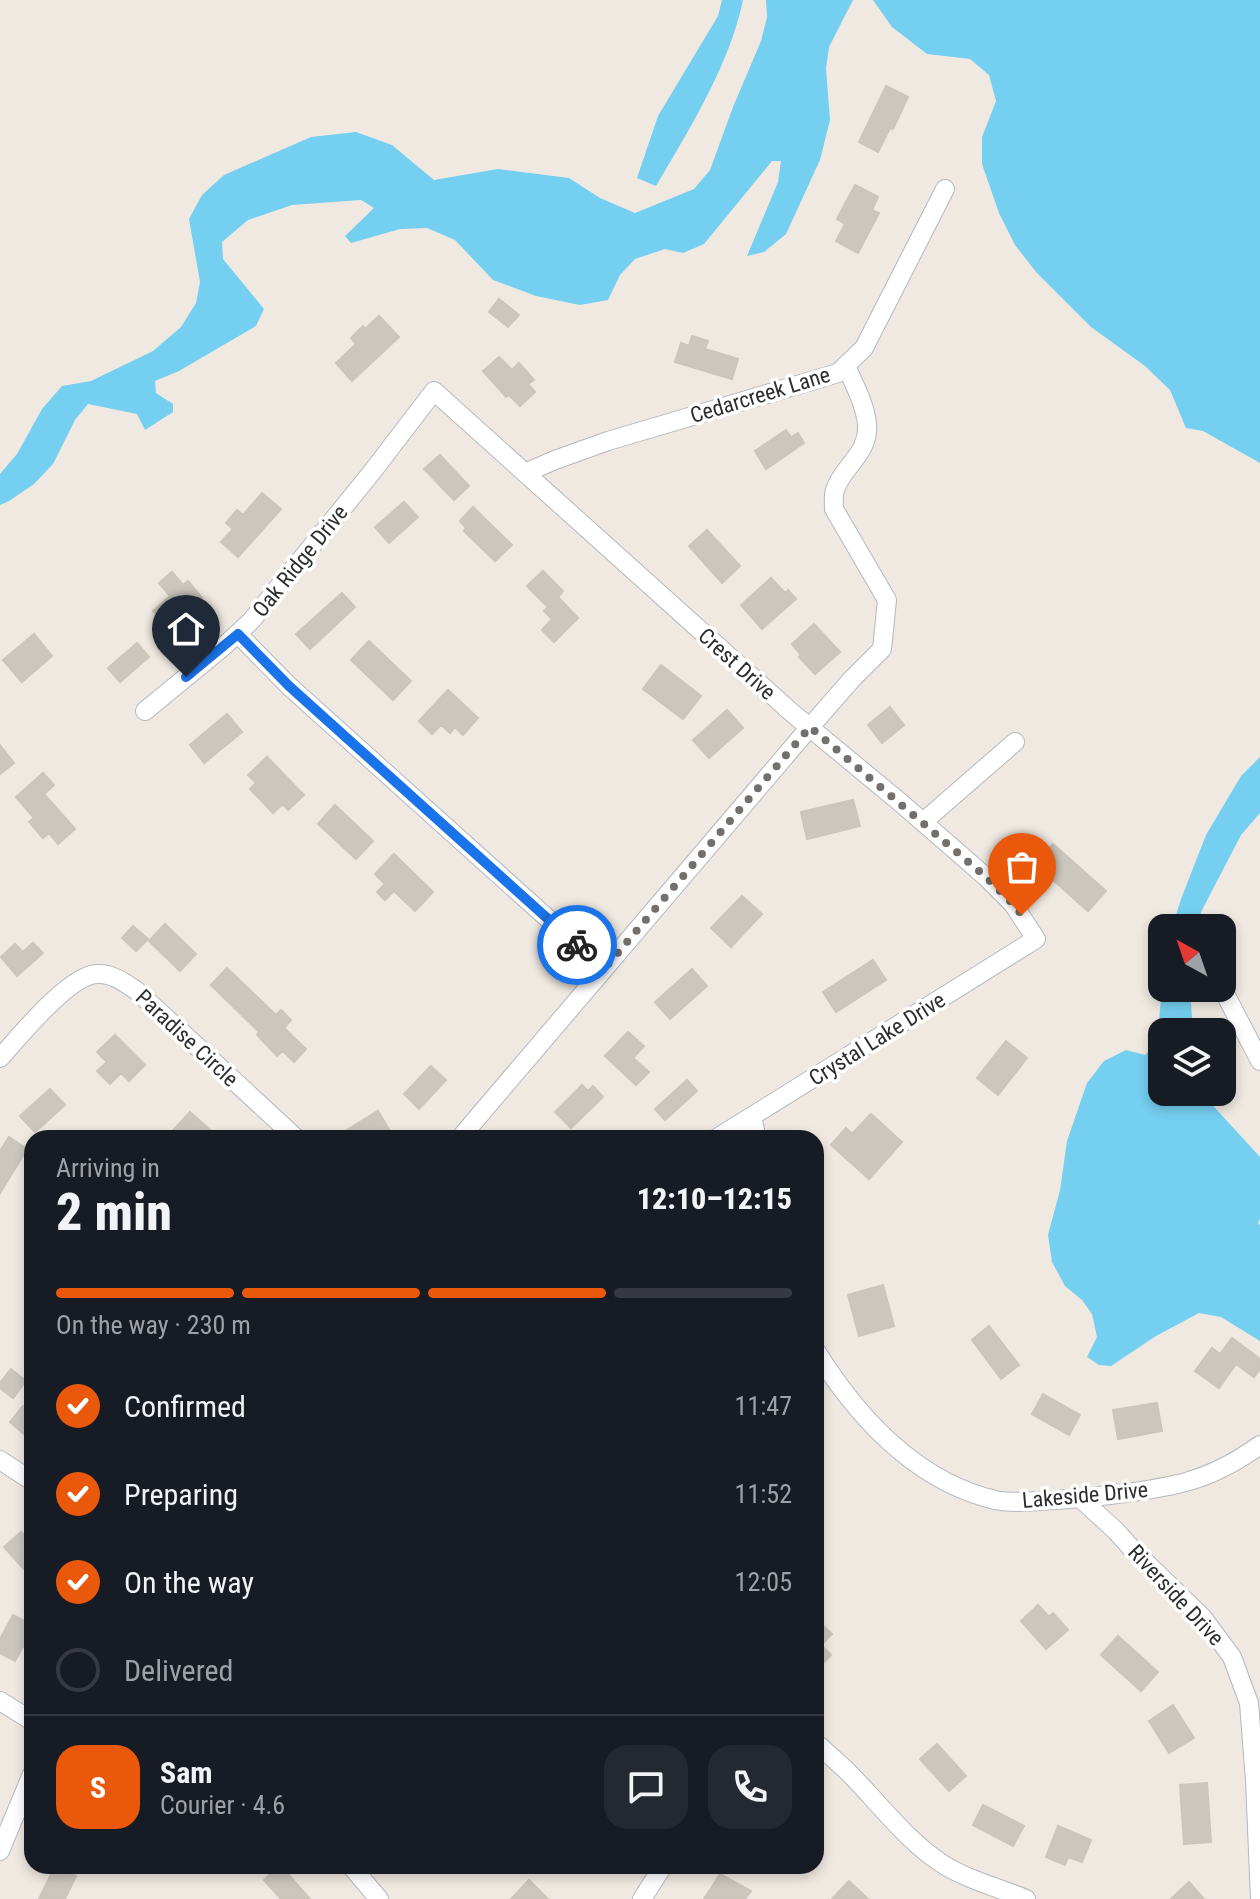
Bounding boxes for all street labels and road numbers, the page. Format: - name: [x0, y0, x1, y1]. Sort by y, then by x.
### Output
- street label: Cedarcreek Lane: [687, 362, 833, 428]
- street label: Oak Ridge Drive: [247, 500, 353, 622]
- street label: Crest Drive: [693, 623, 781, 705]
- street label: Paradise Circle: [131, 984, 243, 1092]
- street label: Crystal Lake Drive: [804, 987, 950, 1091]
- street label: Lakeside Drive: [1021, 1477, 1149, 1513]
- street label: Riverside Drive: [1123, 1540, 1229, 1650]

